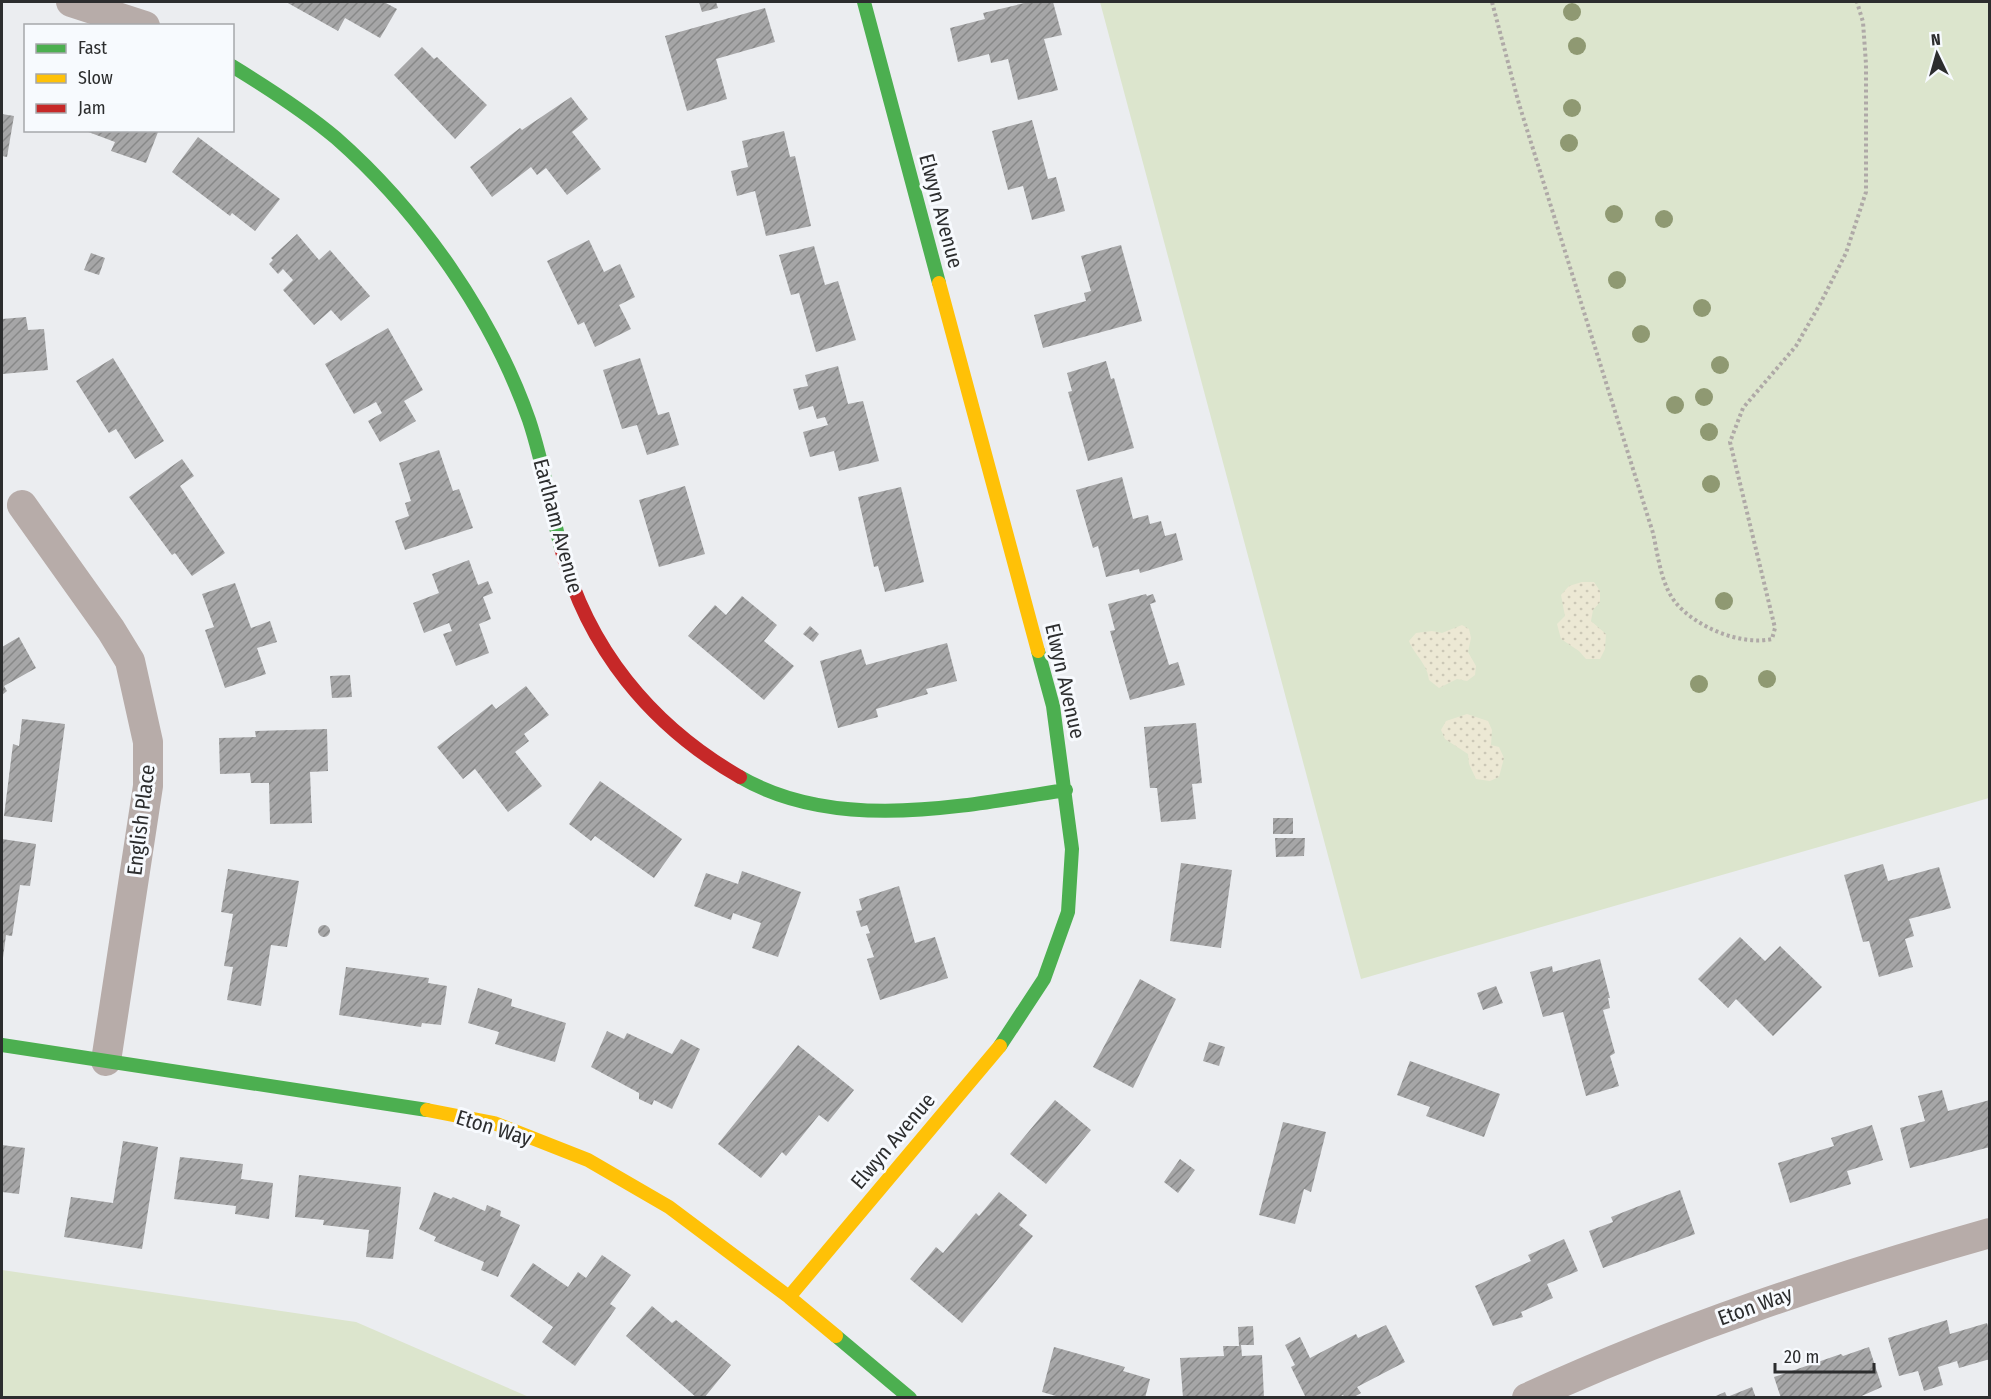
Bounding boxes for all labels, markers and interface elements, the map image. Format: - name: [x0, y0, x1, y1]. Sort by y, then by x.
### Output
- legend: [24, 24, 234, 132]
- north arrow: [1907, 24, 1967, 84]
- text: N: [1930, 30, 1941, 49]
- text: Fast: [78, 37, 107, 59]
- text: Slow: [78, 67, 113, 89]
- text: Jam: [78, 97, 106, 119]
- street label: Elwyn Avenue: [913, 151, 969, 271]
- street label: Earlham Avenue: [528, 456, 588, 596]
- street label: Elwyn Avenue: [1039, 621, 1091, 741]
- street label: English Place: [121, 763, 161, 877]
- street label: Elwyn Avenue: [845, 1088, 941, 1194]
- street label: Eton Way: [453, 1104, 536, 1152]
- street label: Eton Way: [1714, 1280, 1796, 1331]
- scale bar: [1775, 1336, 1874, 1374]
- text: 20 m: [1784, 1346, 1819, 1368]

